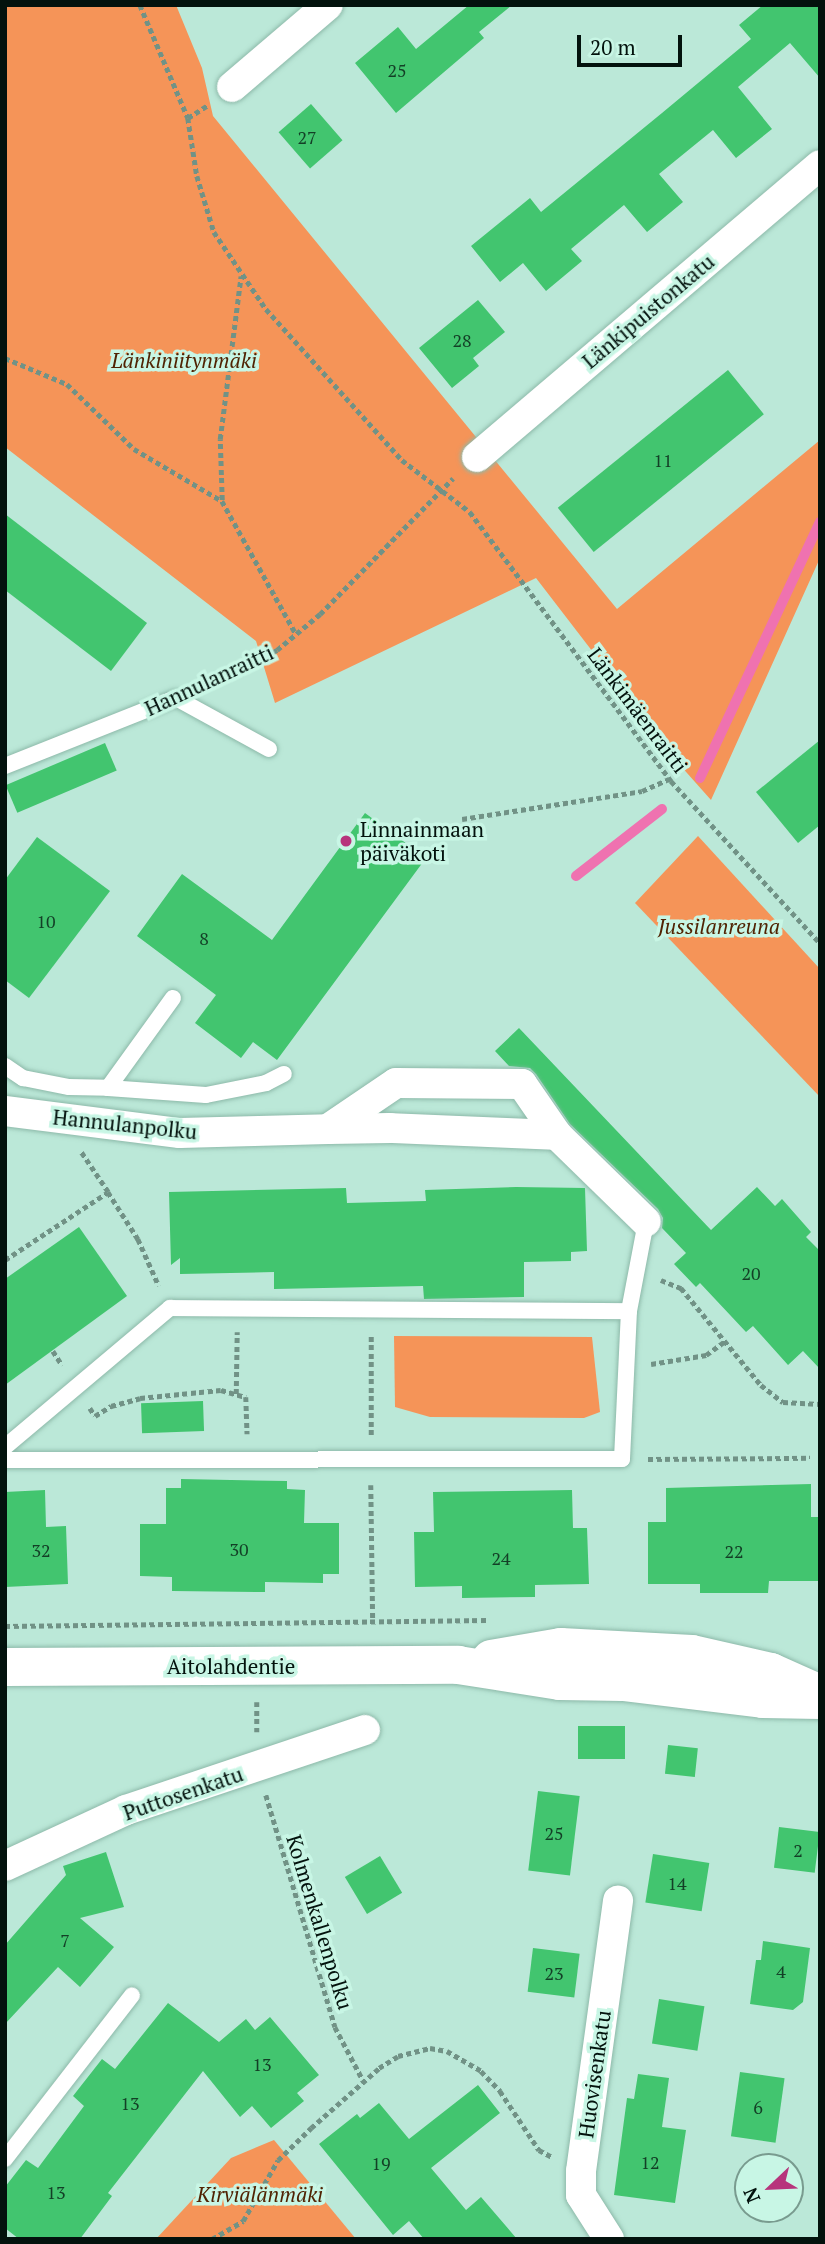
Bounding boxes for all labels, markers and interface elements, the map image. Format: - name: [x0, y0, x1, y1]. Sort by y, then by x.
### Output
- scale bar: [580, 21, 685, 65]
- text: 20 m: [590, 33, 636, 61]
- house number: 25: [387, 59, 407, 81]
- house number: 27: [297, 126, 317, 148]
- street label: Länkipuistonkatu: [577, 249, 719, 373]
- house number: 28: [452, 329, 472, 351]
- park label: Länkiniitynmäki: [111, 347, 257, 373]
- house number: 11: [653, 449, 673, 471]
- street label: Hannulanraitti: [141, 639, 277, 721]
- street label: Länkimäenraitti: [583, 642, 693, 778]
- place label: Linnainmaan päiväkoti: [360, 816, 484, 866]
- marker: Linnainmaan päiväkoti: [338, 833, 354, 849]
- house number: 10: [36, 910, 56, 932]
- park label: Jussilanreuna: [658, 913, 780, 939]
- house number: 8: [199, 927, 209, 949]
- street label: Hannulanpolku: [52, 1104, 198, 1144]
- house number: 20: [741, 1262, 761, 1284]
- house number: 30: [229, 1538, 249, 1560]
- house number: 32: [31, 1539, 51, 1561]
- house number: 22: [724, 1540, 744, 1562]
- house number: 24: [491, 1547, 511, 1569]
- street label: Aitolahdentie: [167, 1653, 295, 1679]
- street label: Puttosenkatu: [120, 1761, 246, 1825]
- house number: 25: [544, 1822, 564, 1844]
- street label: Kolmenkallenpolku: [281, 1832, 359, 2012]
- house number: 2: [793, 1839, 803, 1861]
- house number: 14: [667, 1872, 687, 1894]
- house number: 7: [60, 1929, 70, 1951]
- house number: 4: [776, 1960, 786, 1982]
- house number: 23: [544, 1962, 564, 1984]
- street label: Huovisenkatu: [573, 2008, 615, 2140]
- house number: 13: [252, 2053, 272, 2075]
- house number: 13: [120, 2092, 140, 2114]
- house number: 6: [753, 2096, 763, 2118]
- house number: 12: [640, 2151, 660, 2173]
- house number: 19: [371, 2152, 391, 2174]
- north arrow: [734, 2153, 804, 2223]
- house number: 13: [46, 2181, 66, 2203]
- park label: Kirviälänmäki: [197, 2181, 323, 2207]
- text: N: [737, 2184, 765, 2207]

